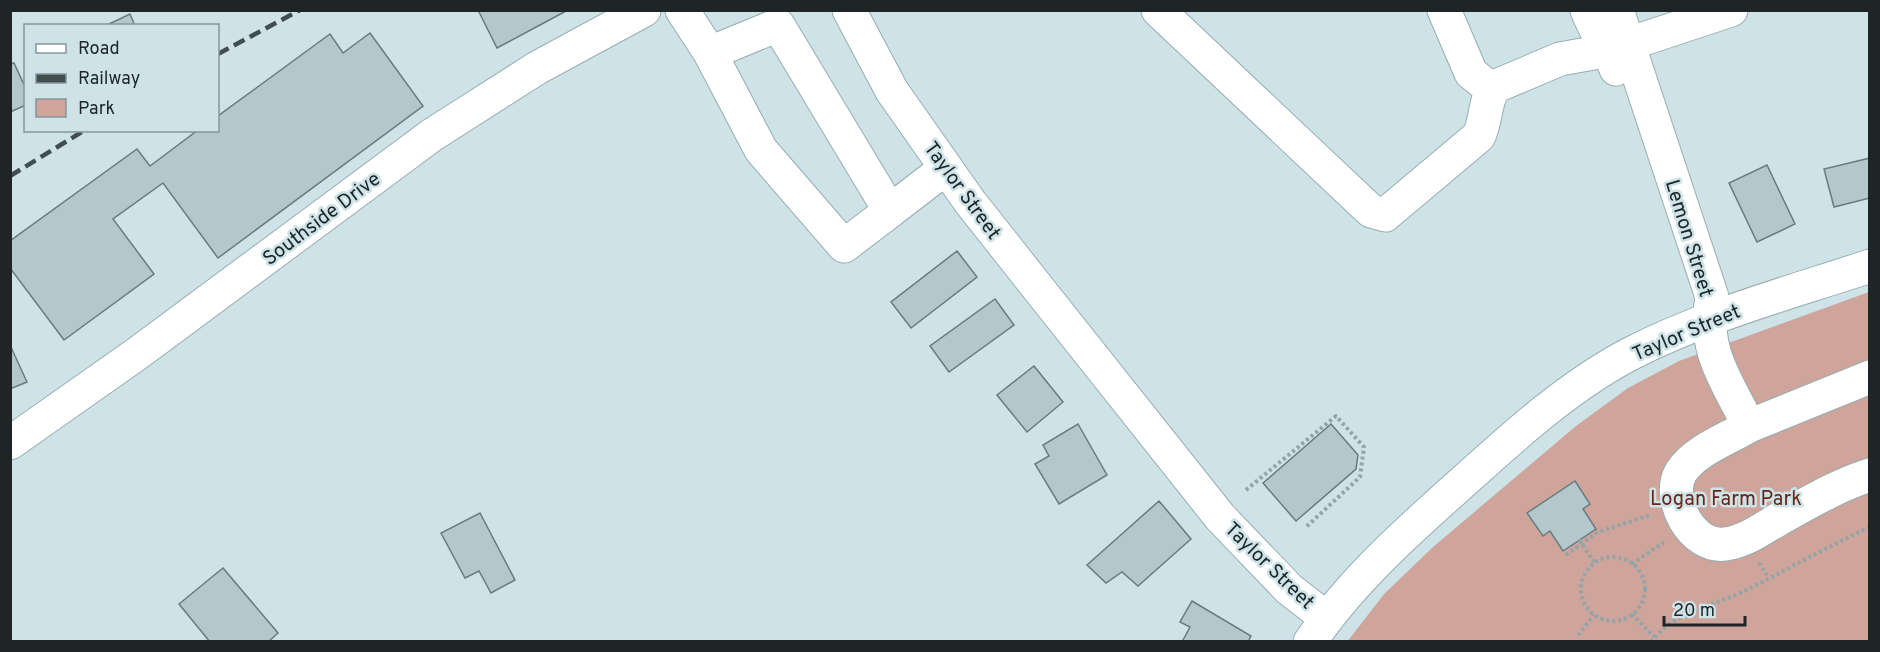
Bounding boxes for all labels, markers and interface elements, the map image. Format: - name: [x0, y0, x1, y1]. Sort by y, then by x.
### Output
- legend: [24, 24, 219, 132]
- text: Road: [78, 38, 120, 61]
- text: Railway: [78, 68, 140, 91]
- text: Park: [78, 98, 115, 121]
- street label: Taylor Street: [917, 137, 1006, 245]
- street label: Southside Drive: [258, 167, 386, 272]
- street label: Lemon Street: [1658, 177, 1718, 300]
- street label: Taylor Street: [1629, 299, 1745, 368]
- park label: Logan Farm Park: [1650, 487, 1802, 513]
- street label: Taylor Street: [1218, 517, 1319, 616]
- scale bar: [1664, 589, 1745, 627]
- text: 20 m: [1673, 600, 1715, 623]

